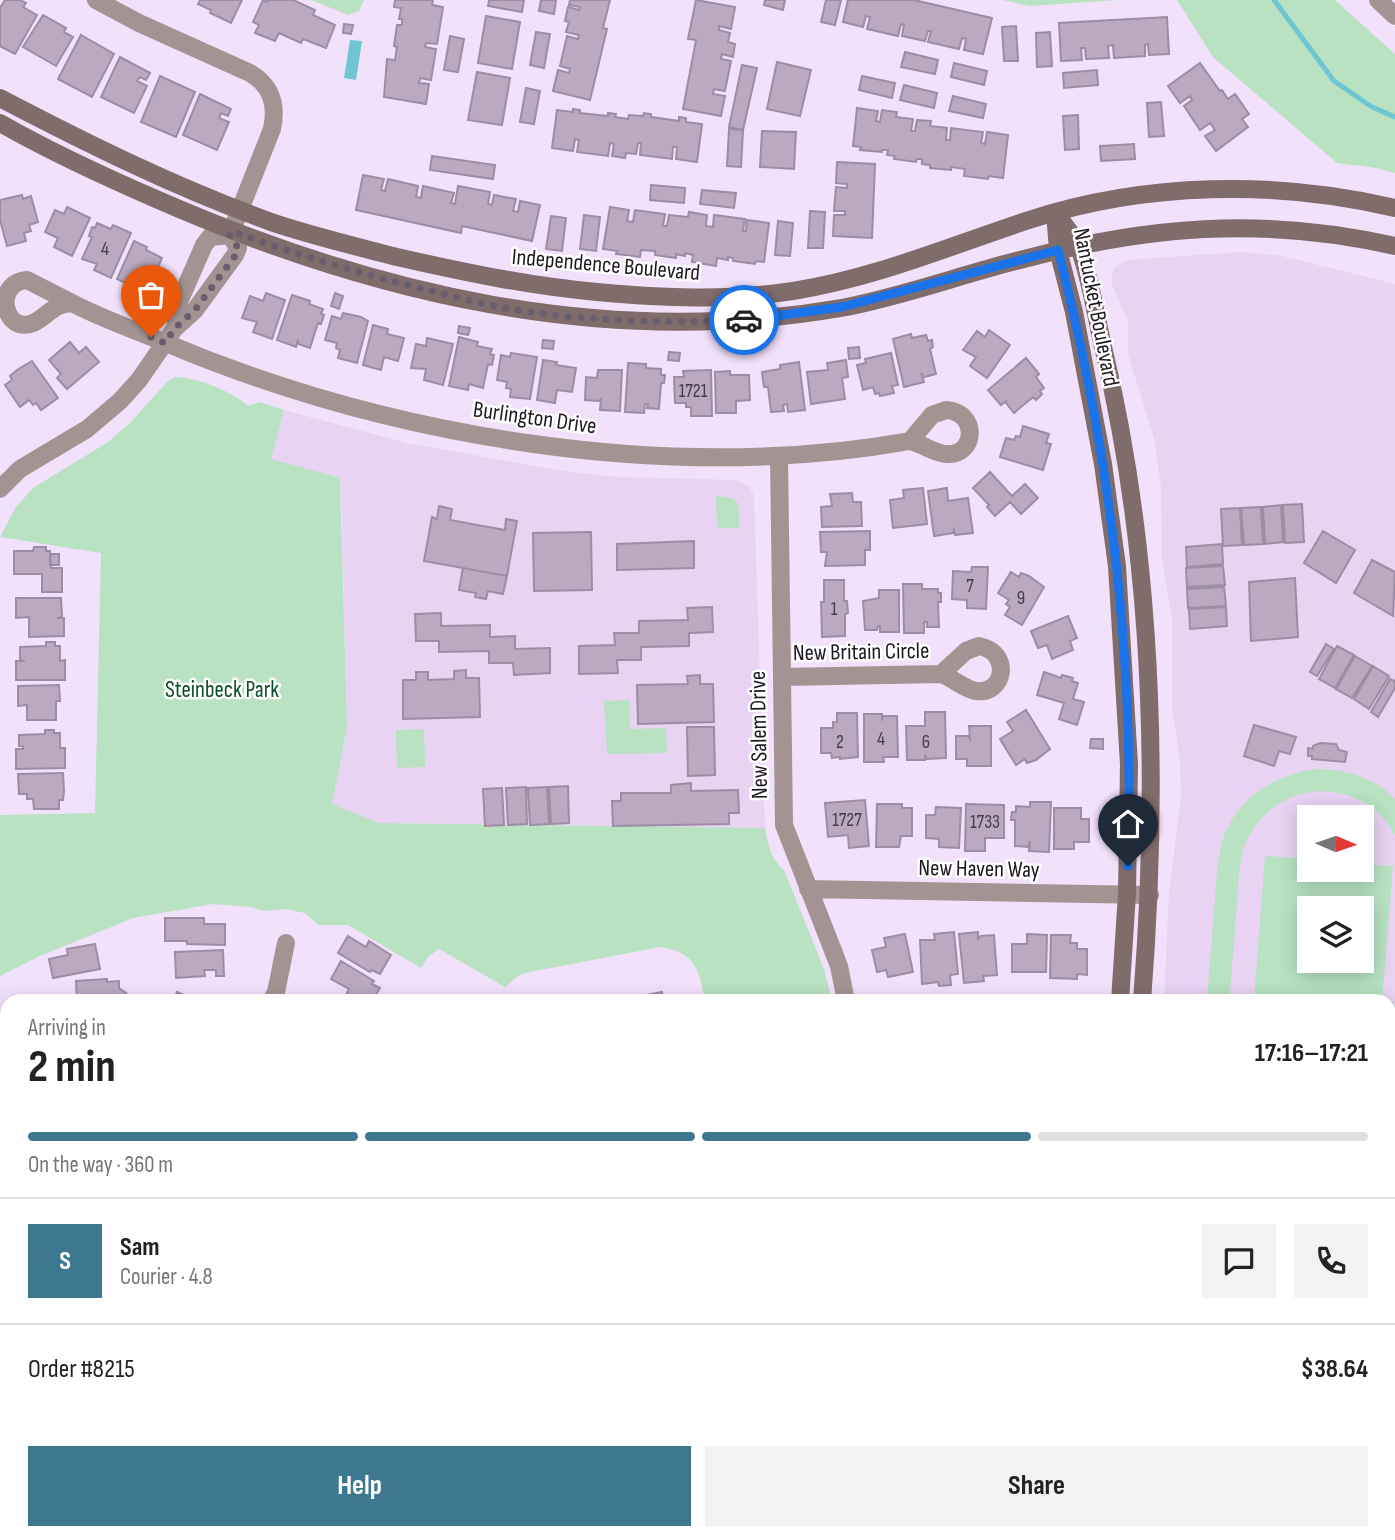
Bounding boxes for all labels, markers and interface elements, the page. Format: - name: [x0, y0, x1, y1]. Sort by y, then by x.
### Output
- street label: Nantucket Boulevard: [1067, 226, 1125, 389]
- house number: 4: [101, 238, 109, 261]
- street label: Independence Boulevard: [511, 243, 701, 287]
- pin: [121, 265, 181, 337]
- icon: bag: [132, 276, 170, 314]
- courier: [709, 285, 779, 355]
- icon: car: [725, 301, 763, 339]
- house number: 1721: [679, 380, 708, 403]
- street label: Burlington Drive: [471, 395, 598, 441]
- house number: 7: [966, 575, 974, 598]
- house number: 9: [1017, 587, 1025, 610]
- house number: 1: [831, 598, 838, 621]
- street label: New Britain Circle: [793, 637, 930, 667]
- street label: New Salem Drive: [744, 671, 774, 799]
- park label: Steinbeck Park: [165, 676, 279, 704]
- house number: 4: [877, 728, 885, 751]
- house number: 2: [836, 731, 844, 754]
- house number: 6: [922, 731, 930, 754]
- pin: [1098, 794, 1158, 866]
- icon: home: [1109, 805, 1147, 843]
- north arrow: [1297, 805, 1374, 882]
- map controls: [1297, 805, 1374, 973]
- house number: 1727: [832, 809, 862, 832]
- house number: 1733: [970, 811, 1000, 834]
- street label: New Haven Way: [918, 854, 1040, 884]
- button: layers: [1297, 896, 1374, 973]
- text: Arriving in: [28, 1014, 106, 1042]
- text: 17:16–17:21: [1255, 1038, 1368, 1069]
- text: 2 min: [28, 1040, 116, 1095]
- text: On the way · 360 m: [28, 1151, 173, 1179]
- button: chat: [1202, 1224, 1276, 1298]
- button: phone: [1294, 1224, 1368, 1298]
- text: Sam: [120, 1232, 160, 1263]
- text: S: [59, 1246, 71, 1277]
- text: Courier · 4.8: [120, 1263, 213, 1291]
- text: Order #8215: [28, 1354, 135, 1385]
- text: $38.64: [1301, 1354, 1368, 1385]
- button: Help: [28, 1446, 691, 1526]
- button: Share: [705, 1446, 1368, 1526]

